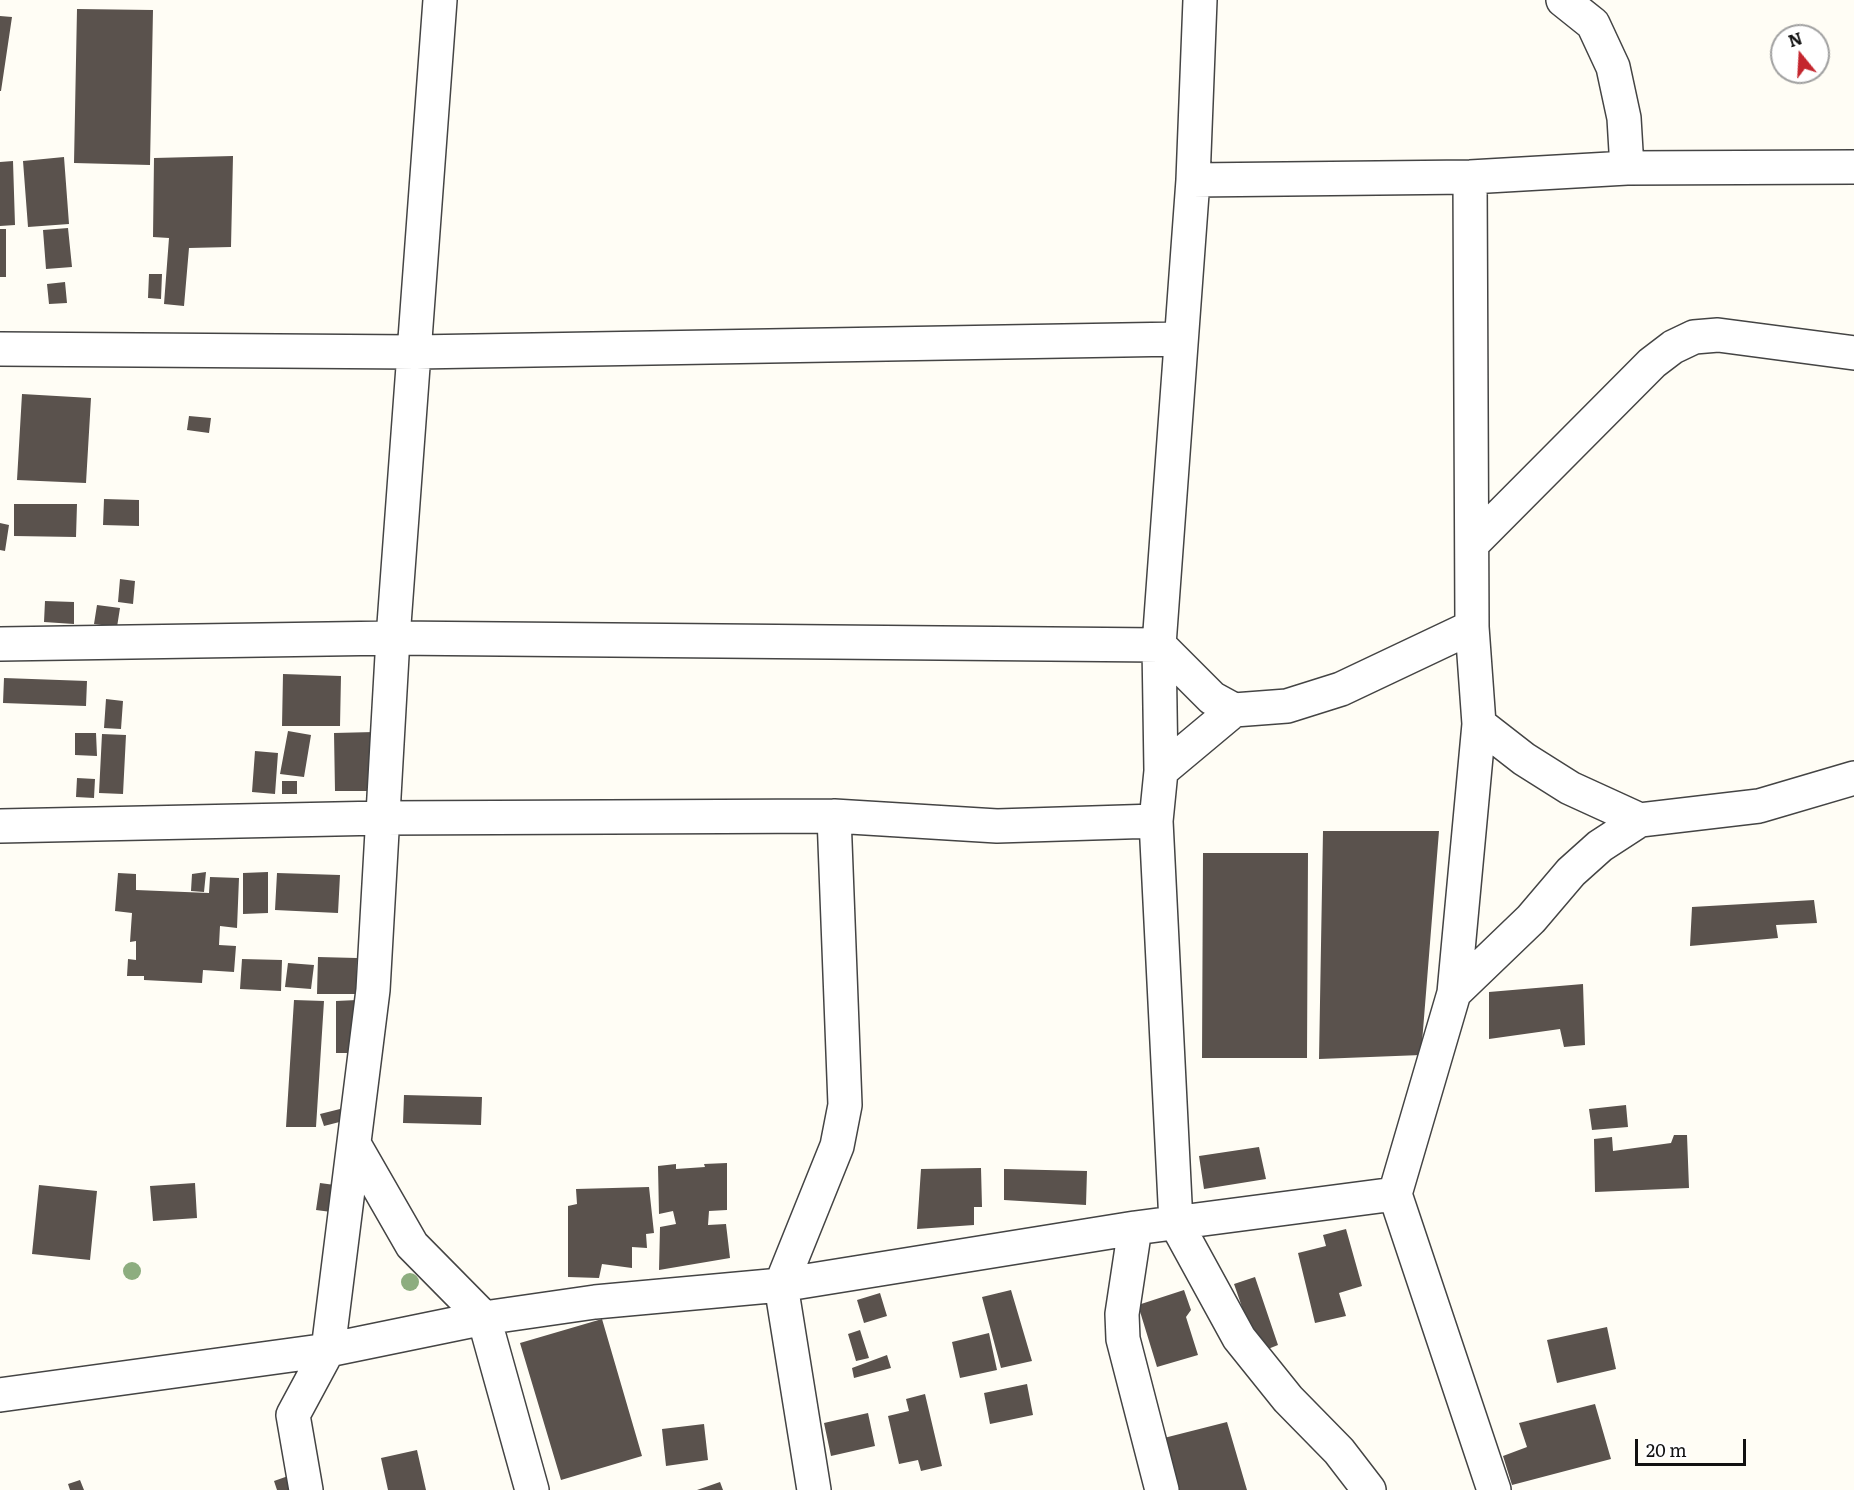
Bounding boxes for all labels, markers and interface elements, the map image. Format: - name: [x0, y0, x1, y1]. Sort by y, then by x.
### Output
- north arrow: [1770, 24, 1830, 84]
- text: N: [1785, 25, 1805, 52]
- scale bar: [1638, 1427, 1749, 1465]
- text: 20 m: [1646, 1436, 1687, 1463]

